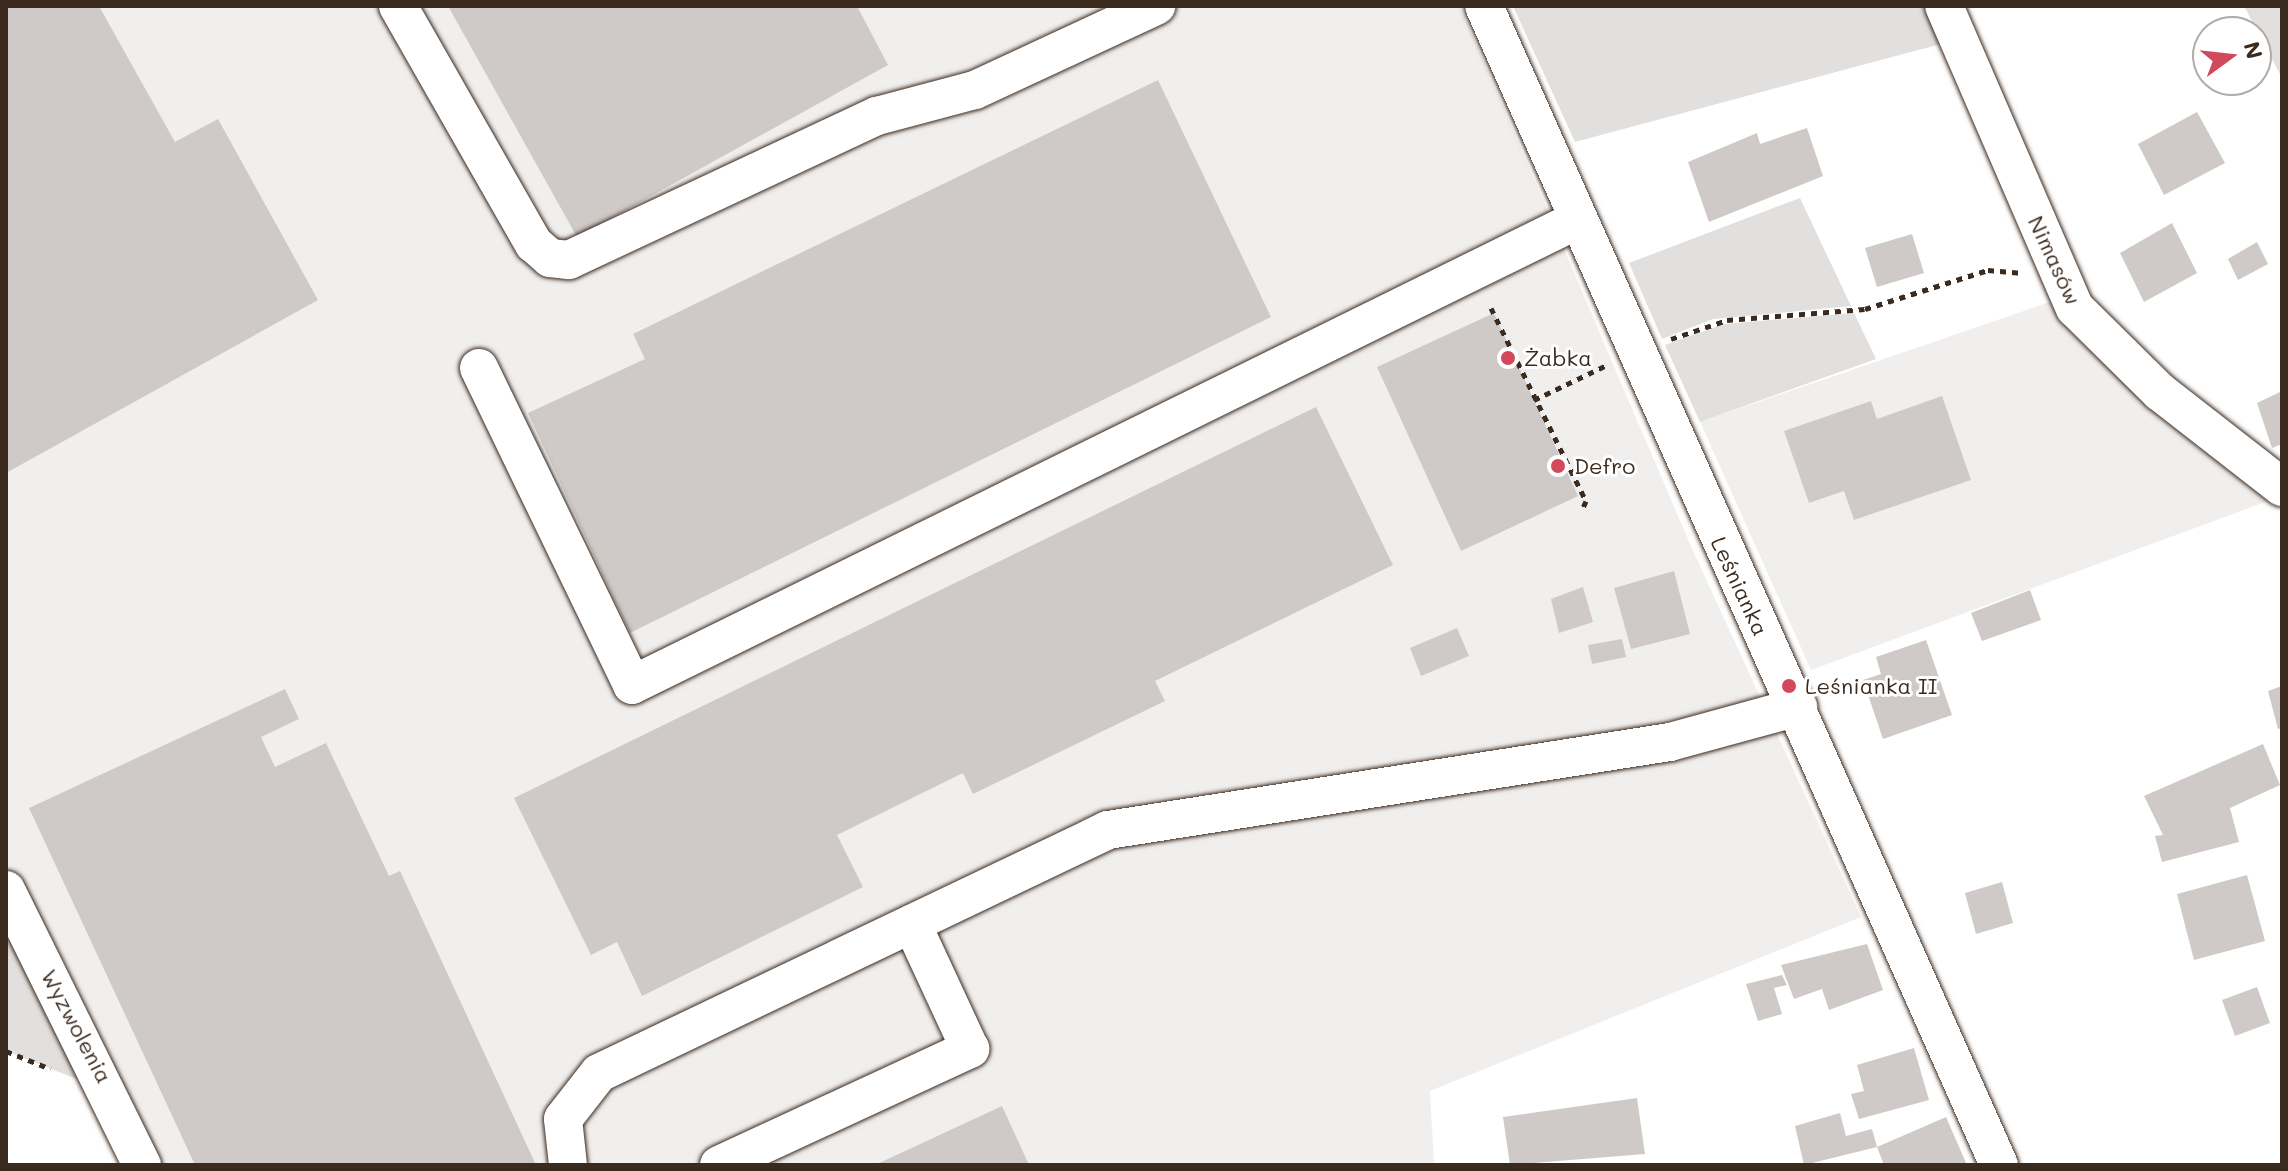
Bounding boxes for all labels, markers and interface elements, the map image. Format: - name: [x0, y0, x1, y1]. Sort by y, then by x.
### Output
- north arrow: [2192, 16, 2272, 96]
- text: N: [2238, 38, 2270, 62]
- street label: Nimasów: [2023, 211, 2087, 309]
- place label: Żabka: [1524, 345, 1592, 371]
- marker: Żabka: [1499, 349, 1517, 367]
- place label: Defro: [1574, 453, 1635, 479]
- marker: Defro: [1549, 457, 1567, 475]
- street label: Leśnianka: [1706, 532, 1774, 640]
- place label: Leśnianka II: [1805, 673, 1937, 699]
- marker: Leśnianka II: [1780, 677, 1798, 695]
- street label: Wyzwolenia: [36, 965, 118, 1087]

